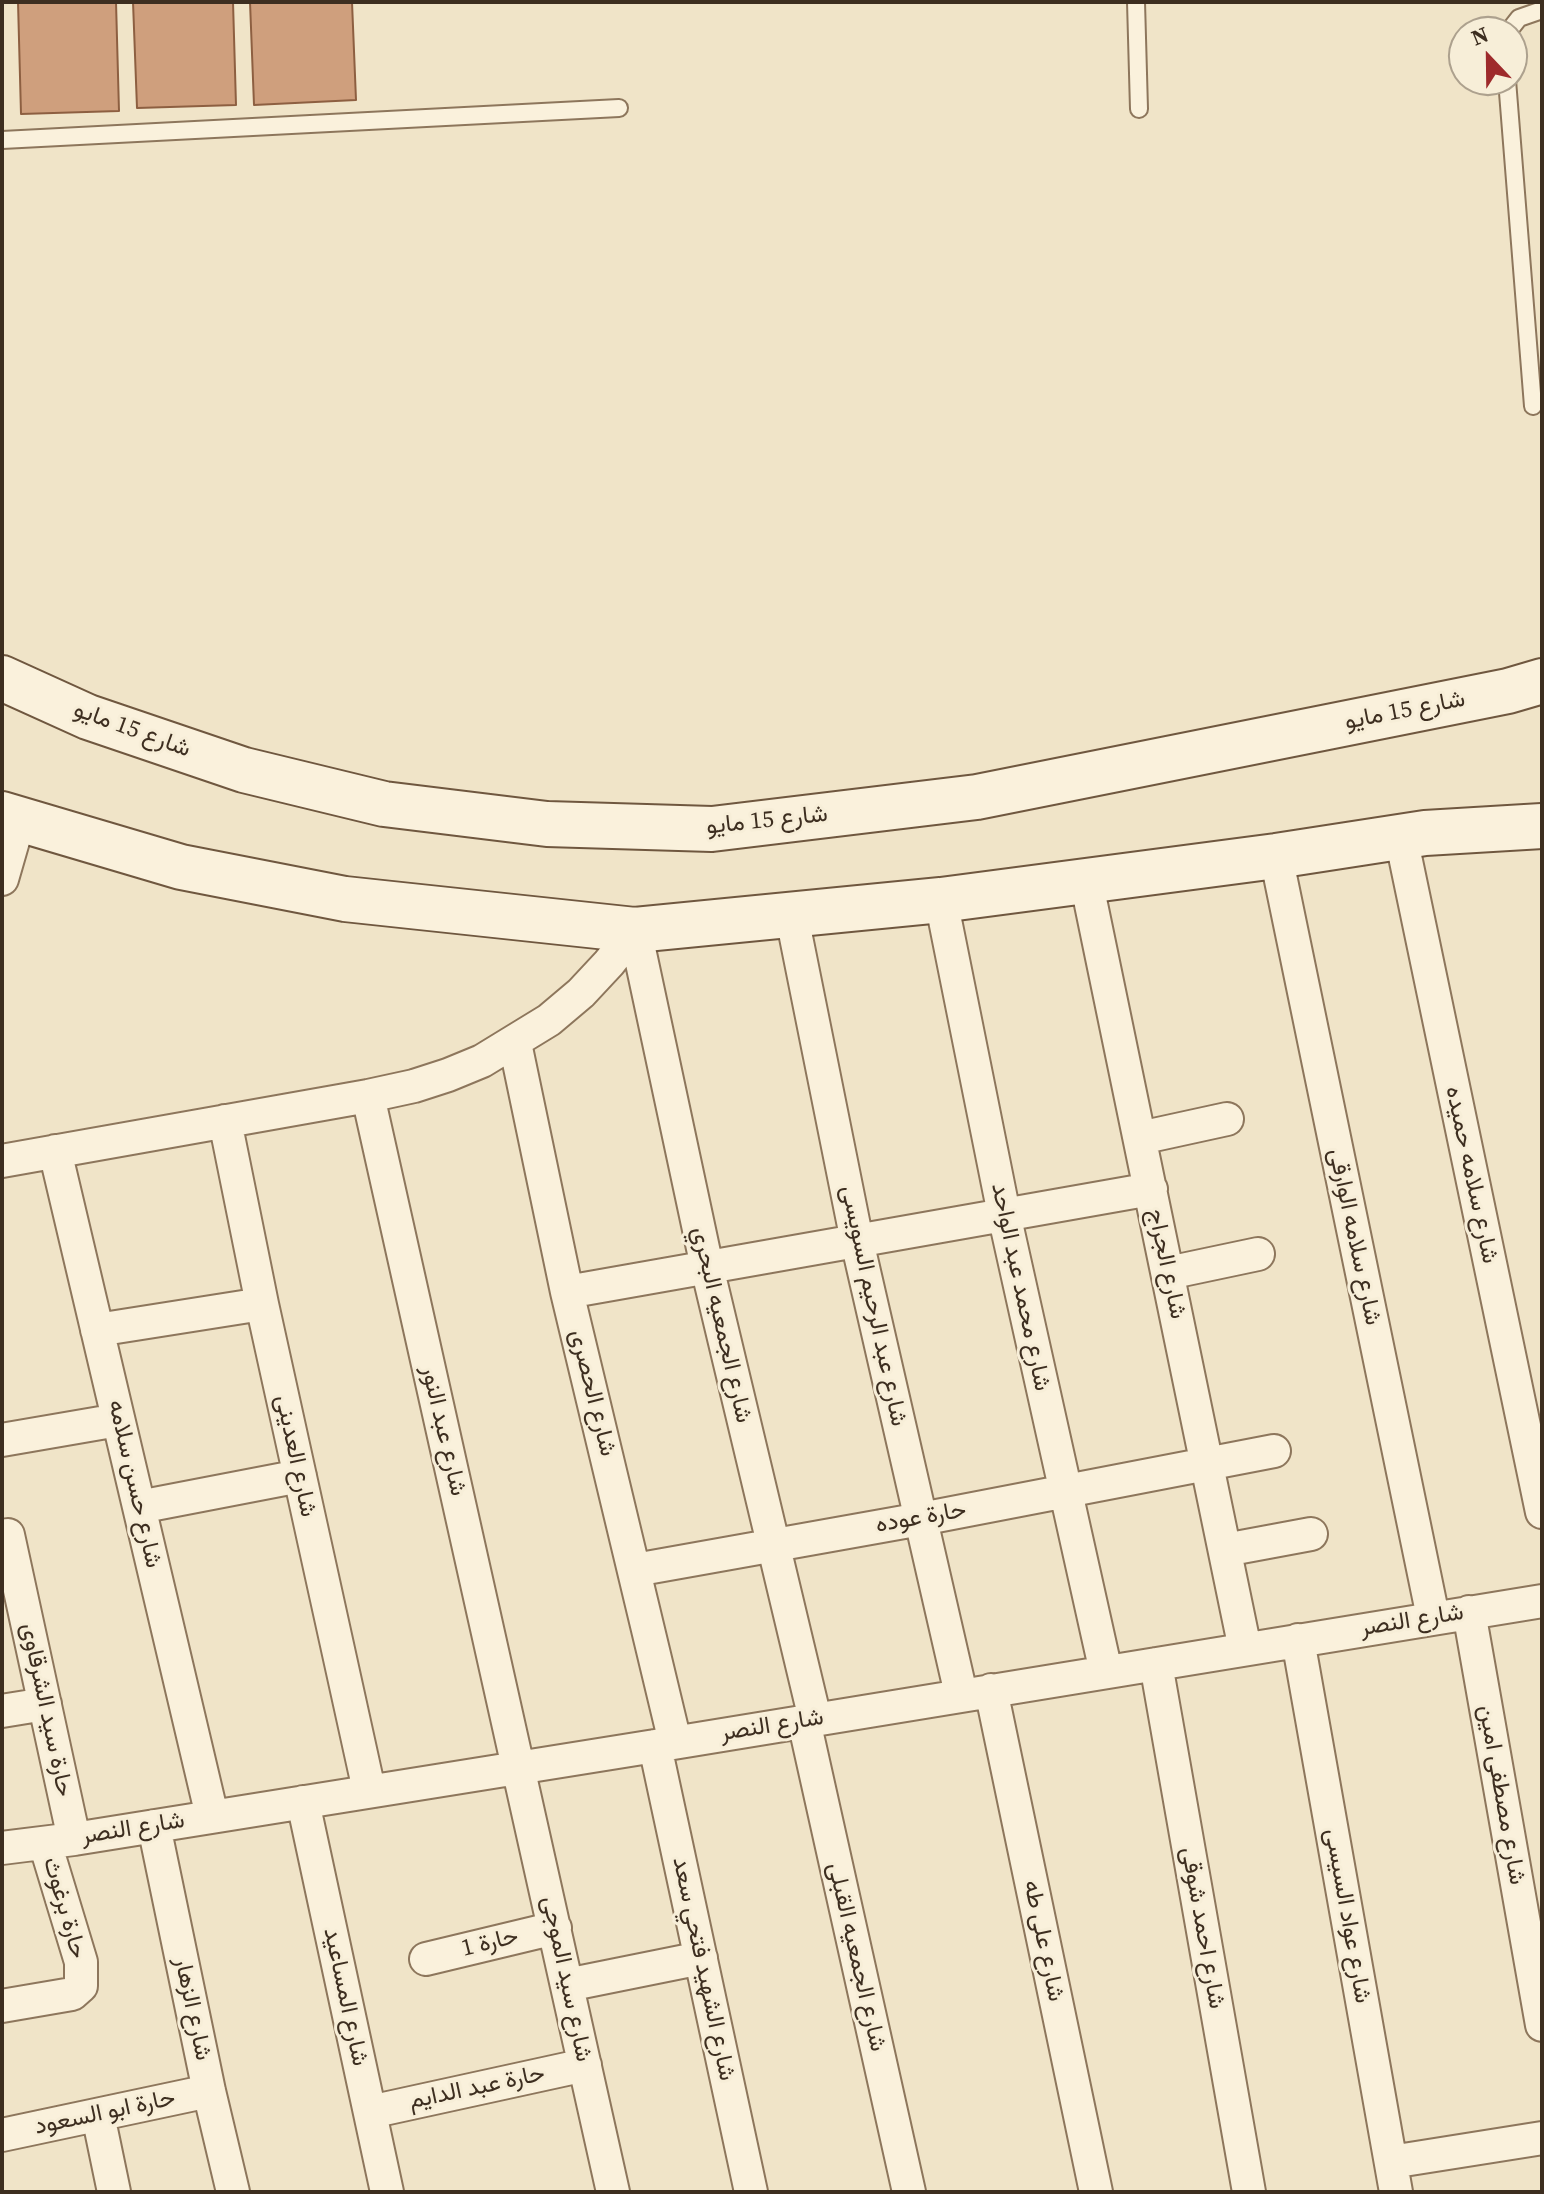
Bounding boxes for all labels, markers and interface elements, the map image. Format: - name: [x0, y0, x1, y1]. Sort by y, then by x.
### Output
- north arrow: [1448, 16, 1528, 96]
- text: N: [1467, 19, 1493, 53]
- street label: شارع 15 مايو: [1342, 685, 1468, 737]
- street label: شارع 15 مايو: [70, 696, 194, 764]
- street label: شارع 15 مايو: [705, 800, 829, 842]
- street label: شارع سلامه حميده: [1438, 1084, 1504, 1266]
- street label: شارع سلامه الوارقى: [1321, 1146, 1387, 1328]
- street label: شارع محمد عبد الواحد: [984, 1180, 1056, 1394]
- street label: شارع عبد الرحيم السويسى: [833, 1183, 913, 1429]
- street label: شارع الجراج: [1140, 1206, 1192, 1322]
- street label: شارع الجمعيه البحري: [684, 1224, 758, 1426]
- street label: شارع الحصرى: [562, 1327, 622, 1459]
- street label: شارع عبد النور: [414, 1363, 472, 1499]
- street label: شارع العدينى: [268, 1392, 322, 1520]
- street label: شارع حسن سلامه: [101, 1397, 167, 1571]
- street label: حارة عوده: [874, 1496, 968, 1540]
- street label: شارع النصر: [1358, 1599, 1466, 1643]
- street label: حارة سيد الشرقاوى: [14, 1621, 78, 1799]
- street label: شارع مصطفى امين: [1471, 1703, 1531, 1887]
- street label: شارع النصر: [718, 1704, 826, 1748]
- street label: شارع النصر: [79, 1807, 187, 1851]
- street label: شارع عواد السيسى: [1317, 1826, 1377, 2006]
- street label: شارع احمد شوقى: [1174, 1845, 1230, 2011]
- street label: حارة برغوث: [36, 1854, 92, 1962]
- street label: شارع الشهيد فتحي سعد: [665, 1854, 741, 2084]
- street label: شارع الجمعيه القبلى: [820, 1860, 892, 2054]
- street label: شارع على طه: [1016, 1878, 1070, 2004]
- street label: شارع سيد الموجى: [534, 1894, 598, 2064]
- street label: حارة 1: [459, 1922, 521, 1964]
- street label: شارع المساعيد: [316, 1925, 374, 2069]
- street label: شارع الزهار: [167, 1955, 217, 2063]
- street label: حارة عبد الدايم: [406, 2060, 548, 2116]
- street label: حارة ابو السعود: [32, 2084, 178, 2142]

